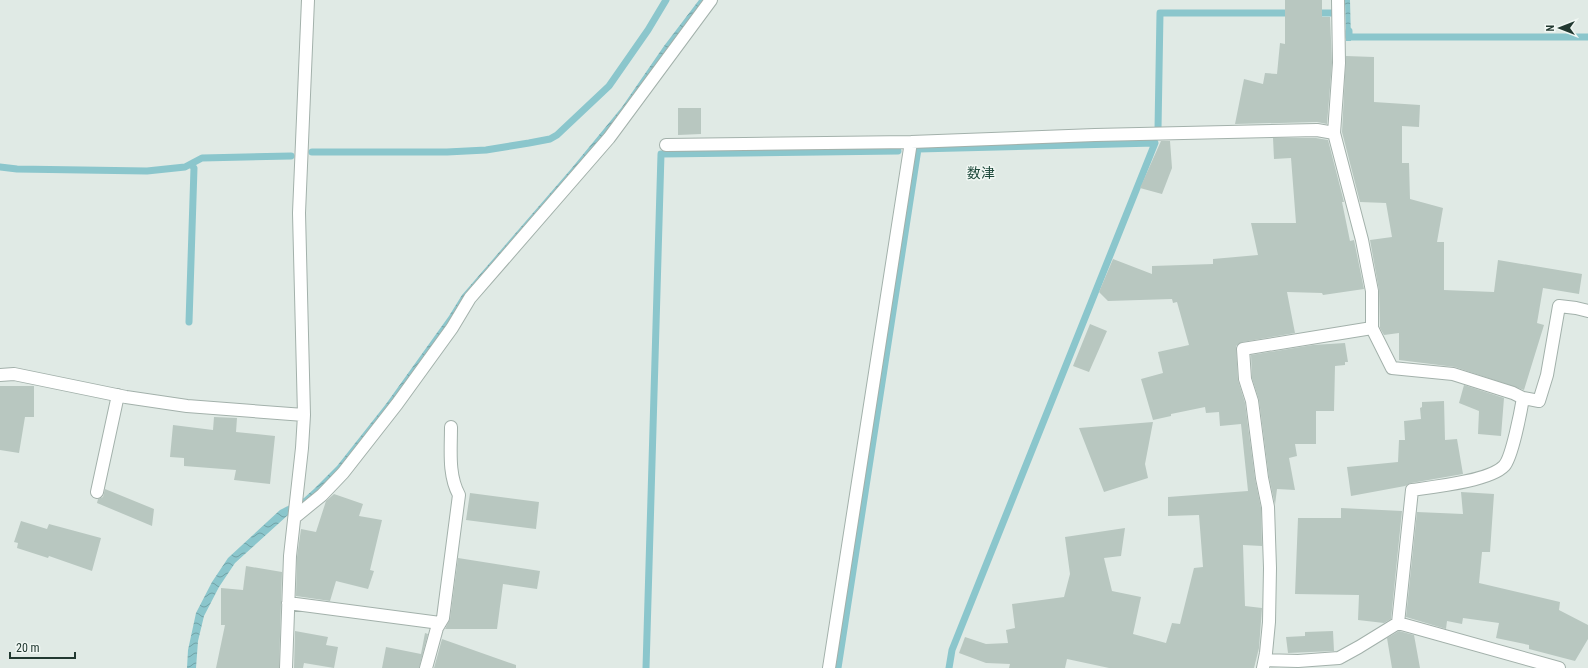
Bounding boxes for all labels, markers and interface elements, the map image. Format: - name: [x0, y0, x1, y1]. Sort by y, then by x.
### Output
- north arrow: [1540, 8, 1580, 48]
- text: N: [1544, 24, 1557, 31]
- district label: 数津: [967, 165, 995, 181]
- scale bar: [10, 634, 75, 660]
- text: 20 m: [16, 641, 40, 655]

